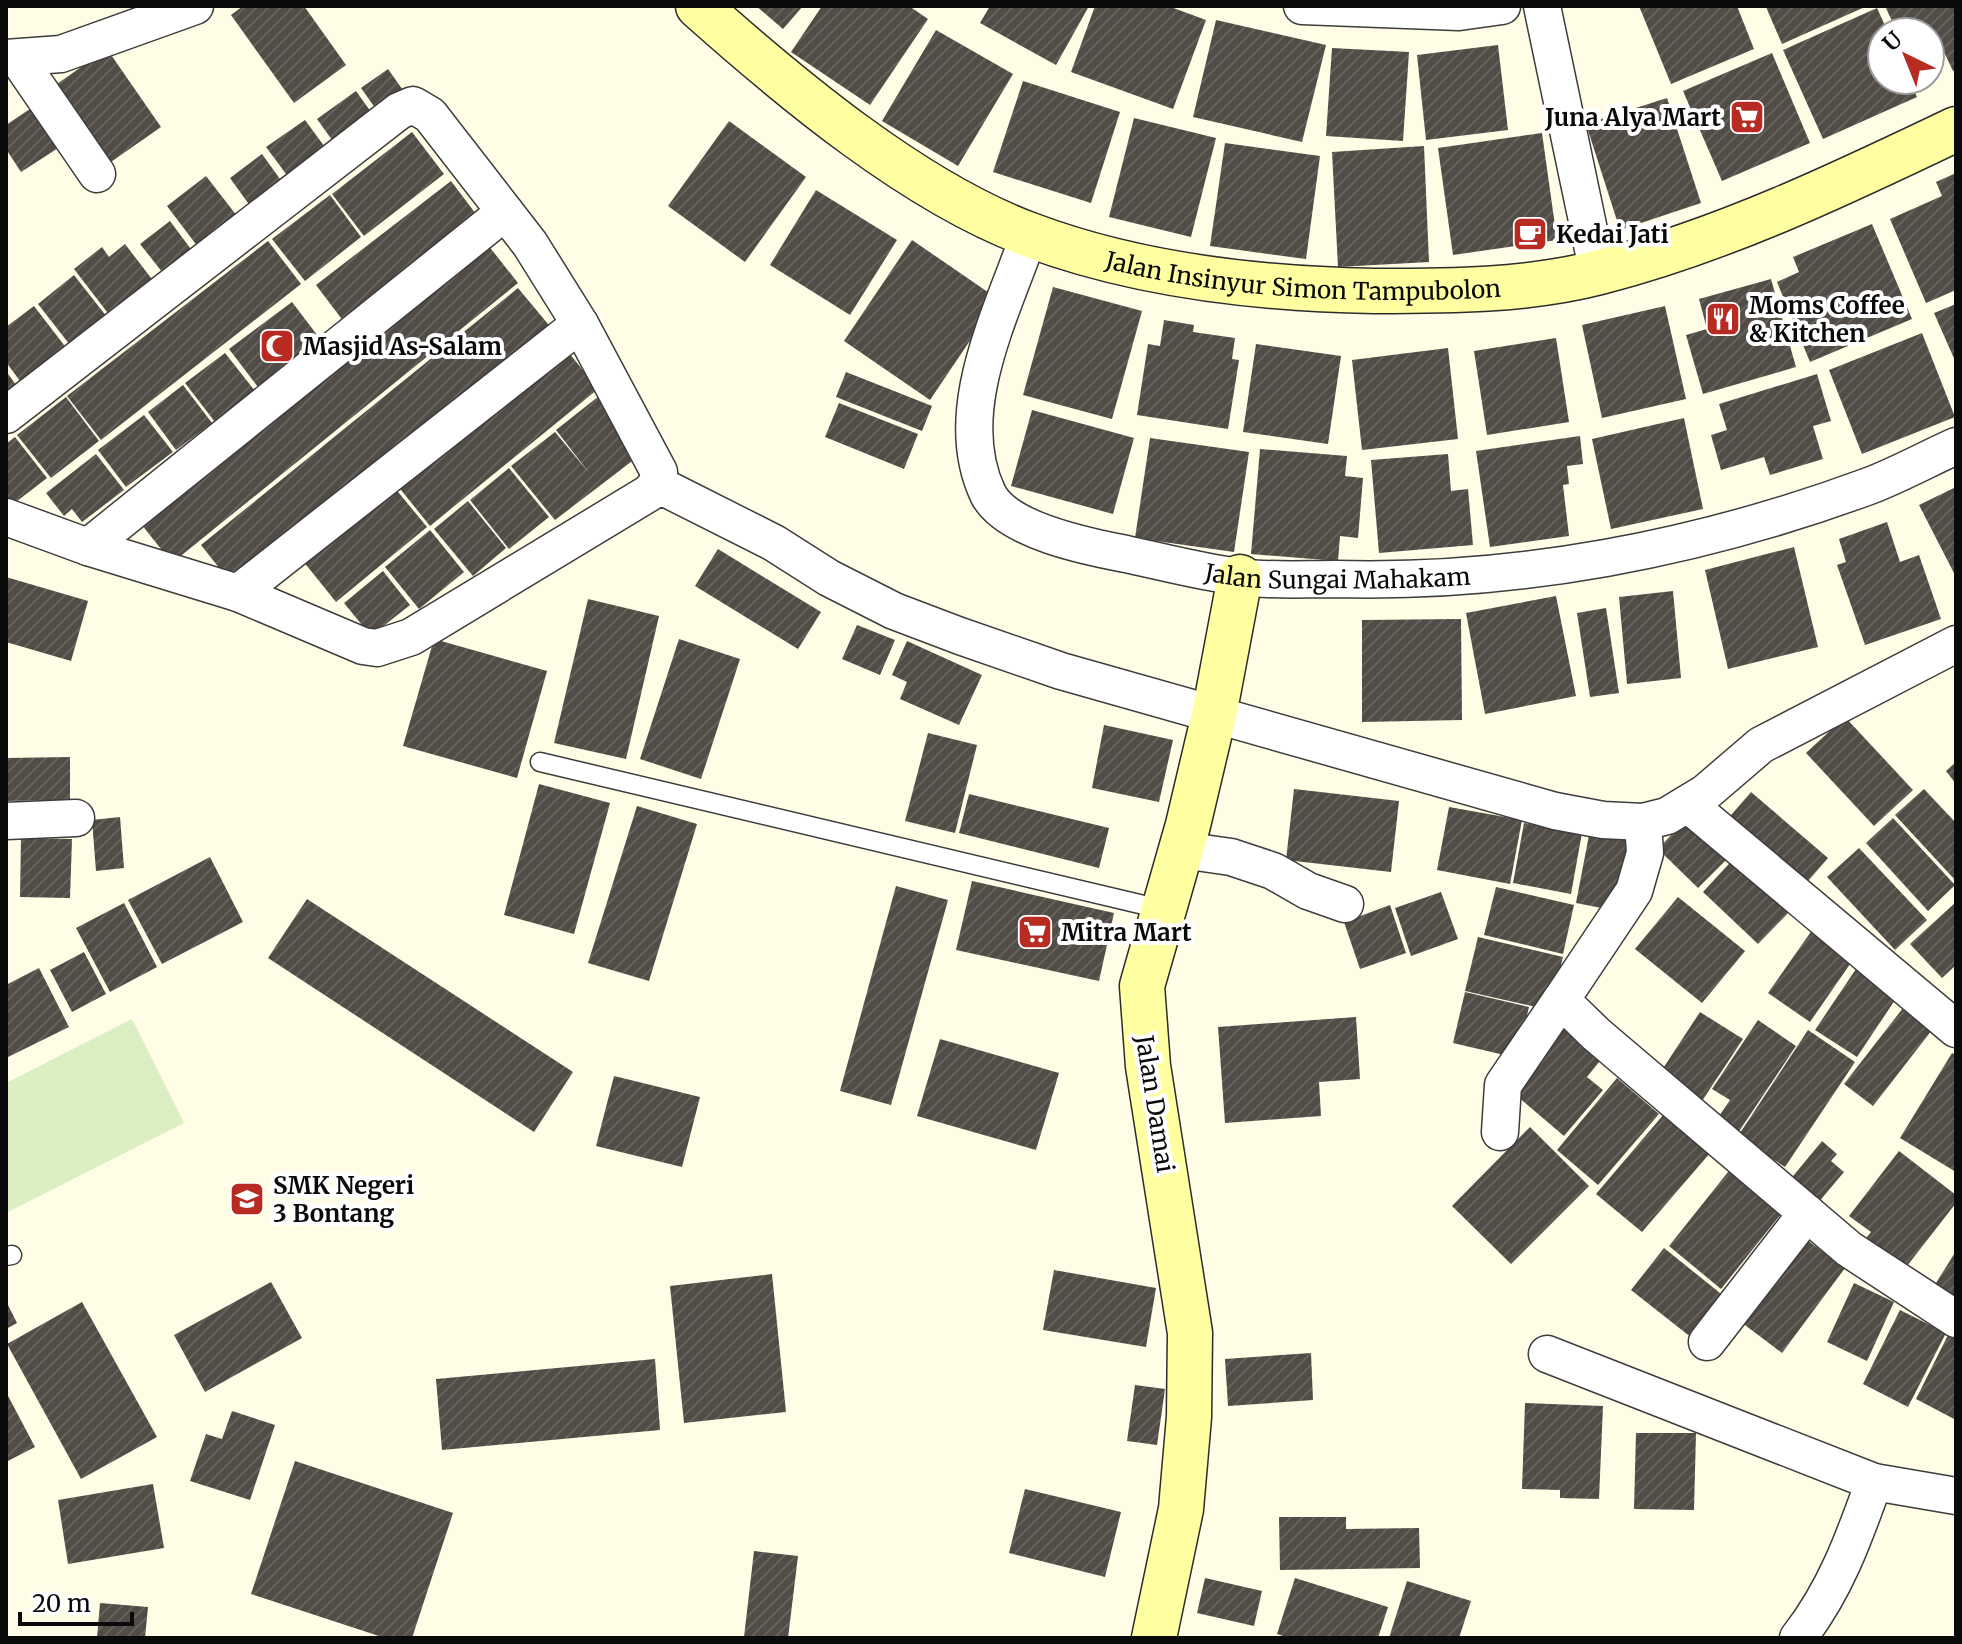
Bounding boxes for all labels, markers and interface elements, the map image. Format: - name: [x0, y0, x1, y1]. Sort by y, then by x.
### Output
- north arrow: [1866, 16, 1946, 96]
- text: U: [1877, 25, 1908, 57]
- supermarket icon: Juna Alya Mart: [1728, 98, 1766, 136]
- place label: Juna Alya Mart: [1544, 102, 1721, 133]
- cafe icon: Kedai Jati: [1511, 215, 1549, 253]
- place label: Kedai Jati: [1556, 219, 1669, 250]
- street label: Jalan Insinyur Simon Tampubolon: [1102, 244, 1502, 307]
- place label: Moms Coffee & Kitchen: [1749, 290, 1905, 349]
- restaurant icon: Moms Coffee & Kitchen: [1704, 300, 1742, 338]
- mosque icon: Masjid As-Salam: [258, 327, 296, 365]
- place label: Masjid As-Salam: [303, 331, 502, 362]
- street label: Jalan Sungai Mahakam: [1201, 556, 1472, 595]
- supermarket icon: Mitra Mart: [1016, 913, 1054, 951]
- place label: Mitra Mart: [1061, 917, 1192, 948]
- street label: Jalan Damai: [1129, 1032, 1181, 1175]
- place label: SMK Negeri 3 Bontang: [273, 1170, 414, 1229]
- school or university icon: SMK Negeri 3 Bontang: [228, 1180, 266, 1218]
- scale bar: [20, 1576, 132, 1626]
- text: 20 m: [32, 1588, 91, 1619]

